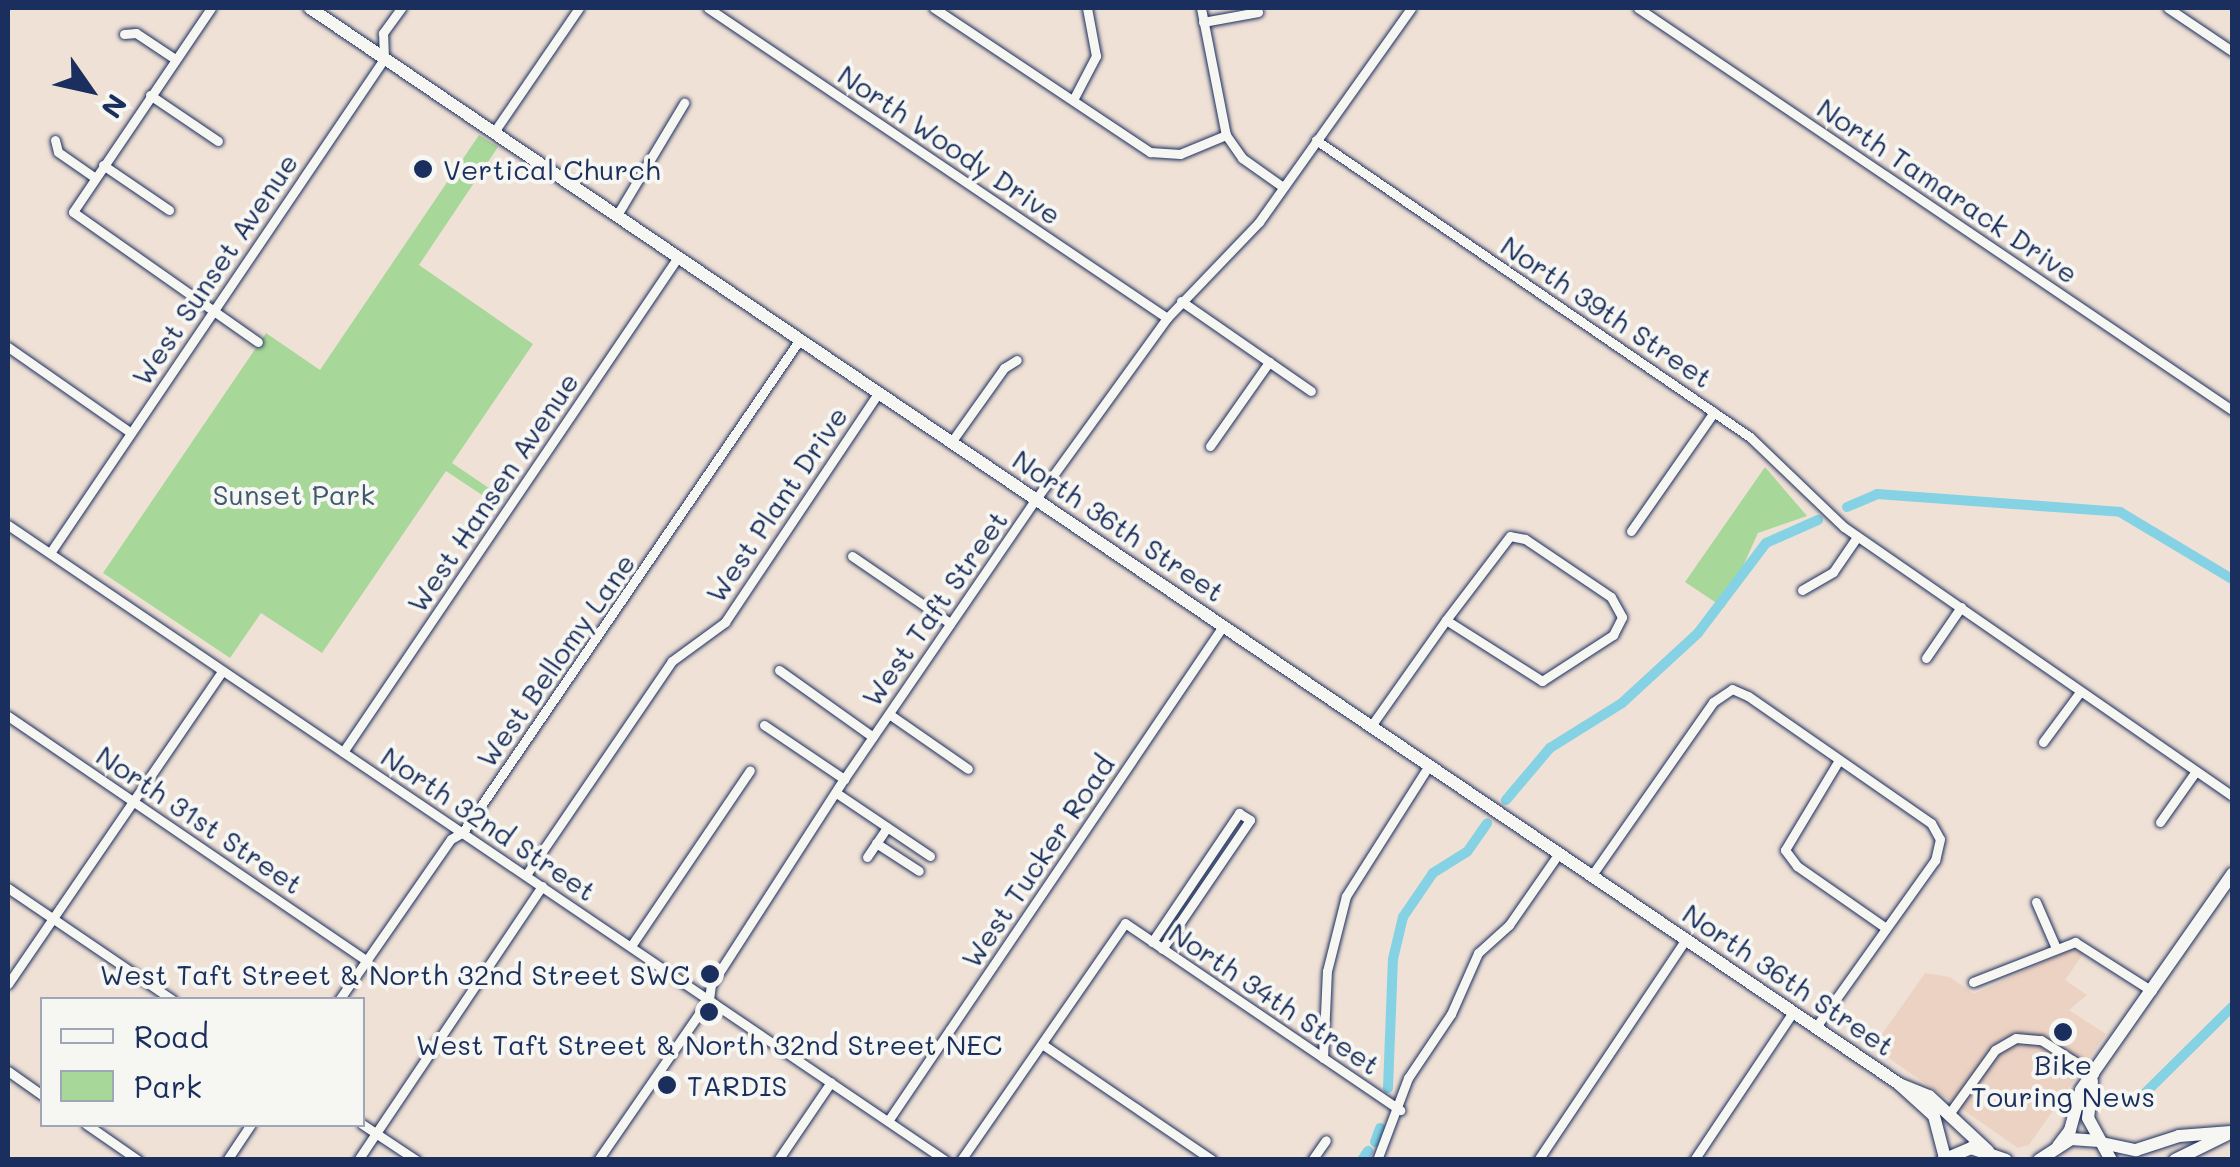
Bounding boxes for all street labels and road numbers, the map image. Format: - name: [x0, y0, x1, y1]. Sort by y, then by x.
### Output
- street label: North Woody Drive: [832, 57, 1068, 231]
- street label: North Tamarack Drive: [1811, 90, 2085, 290]
- street label: West Sunset Avenue: [124, 147, 304, 391]
- street label: North 39th Street: [1495, 228, 1719, 394]
- street label: West Hansen Avenue: [399, 366, 585, 618]
- street label: West Plant Drive: [698, 400, 854, 608]
- street label: North 36th Street: [1007, 442, 1231, 608]
- street label: West Taft Street: [854, 504, 1014, 712]
- street label: West Bellomy Lane: [469, 547, 641, 773]
- street label: North 31st Street: [91, 738, 309, 900]
- street label: North 32nd Street: [375, 739, 603, 907]
- street label: West Tucker Road: [953, 748, 1121, 974]
- street label: North 36th Street: [1677, 896, 1901, 1062]
- street label: North 34th Street: [1163, 915, 1387, 1081]

